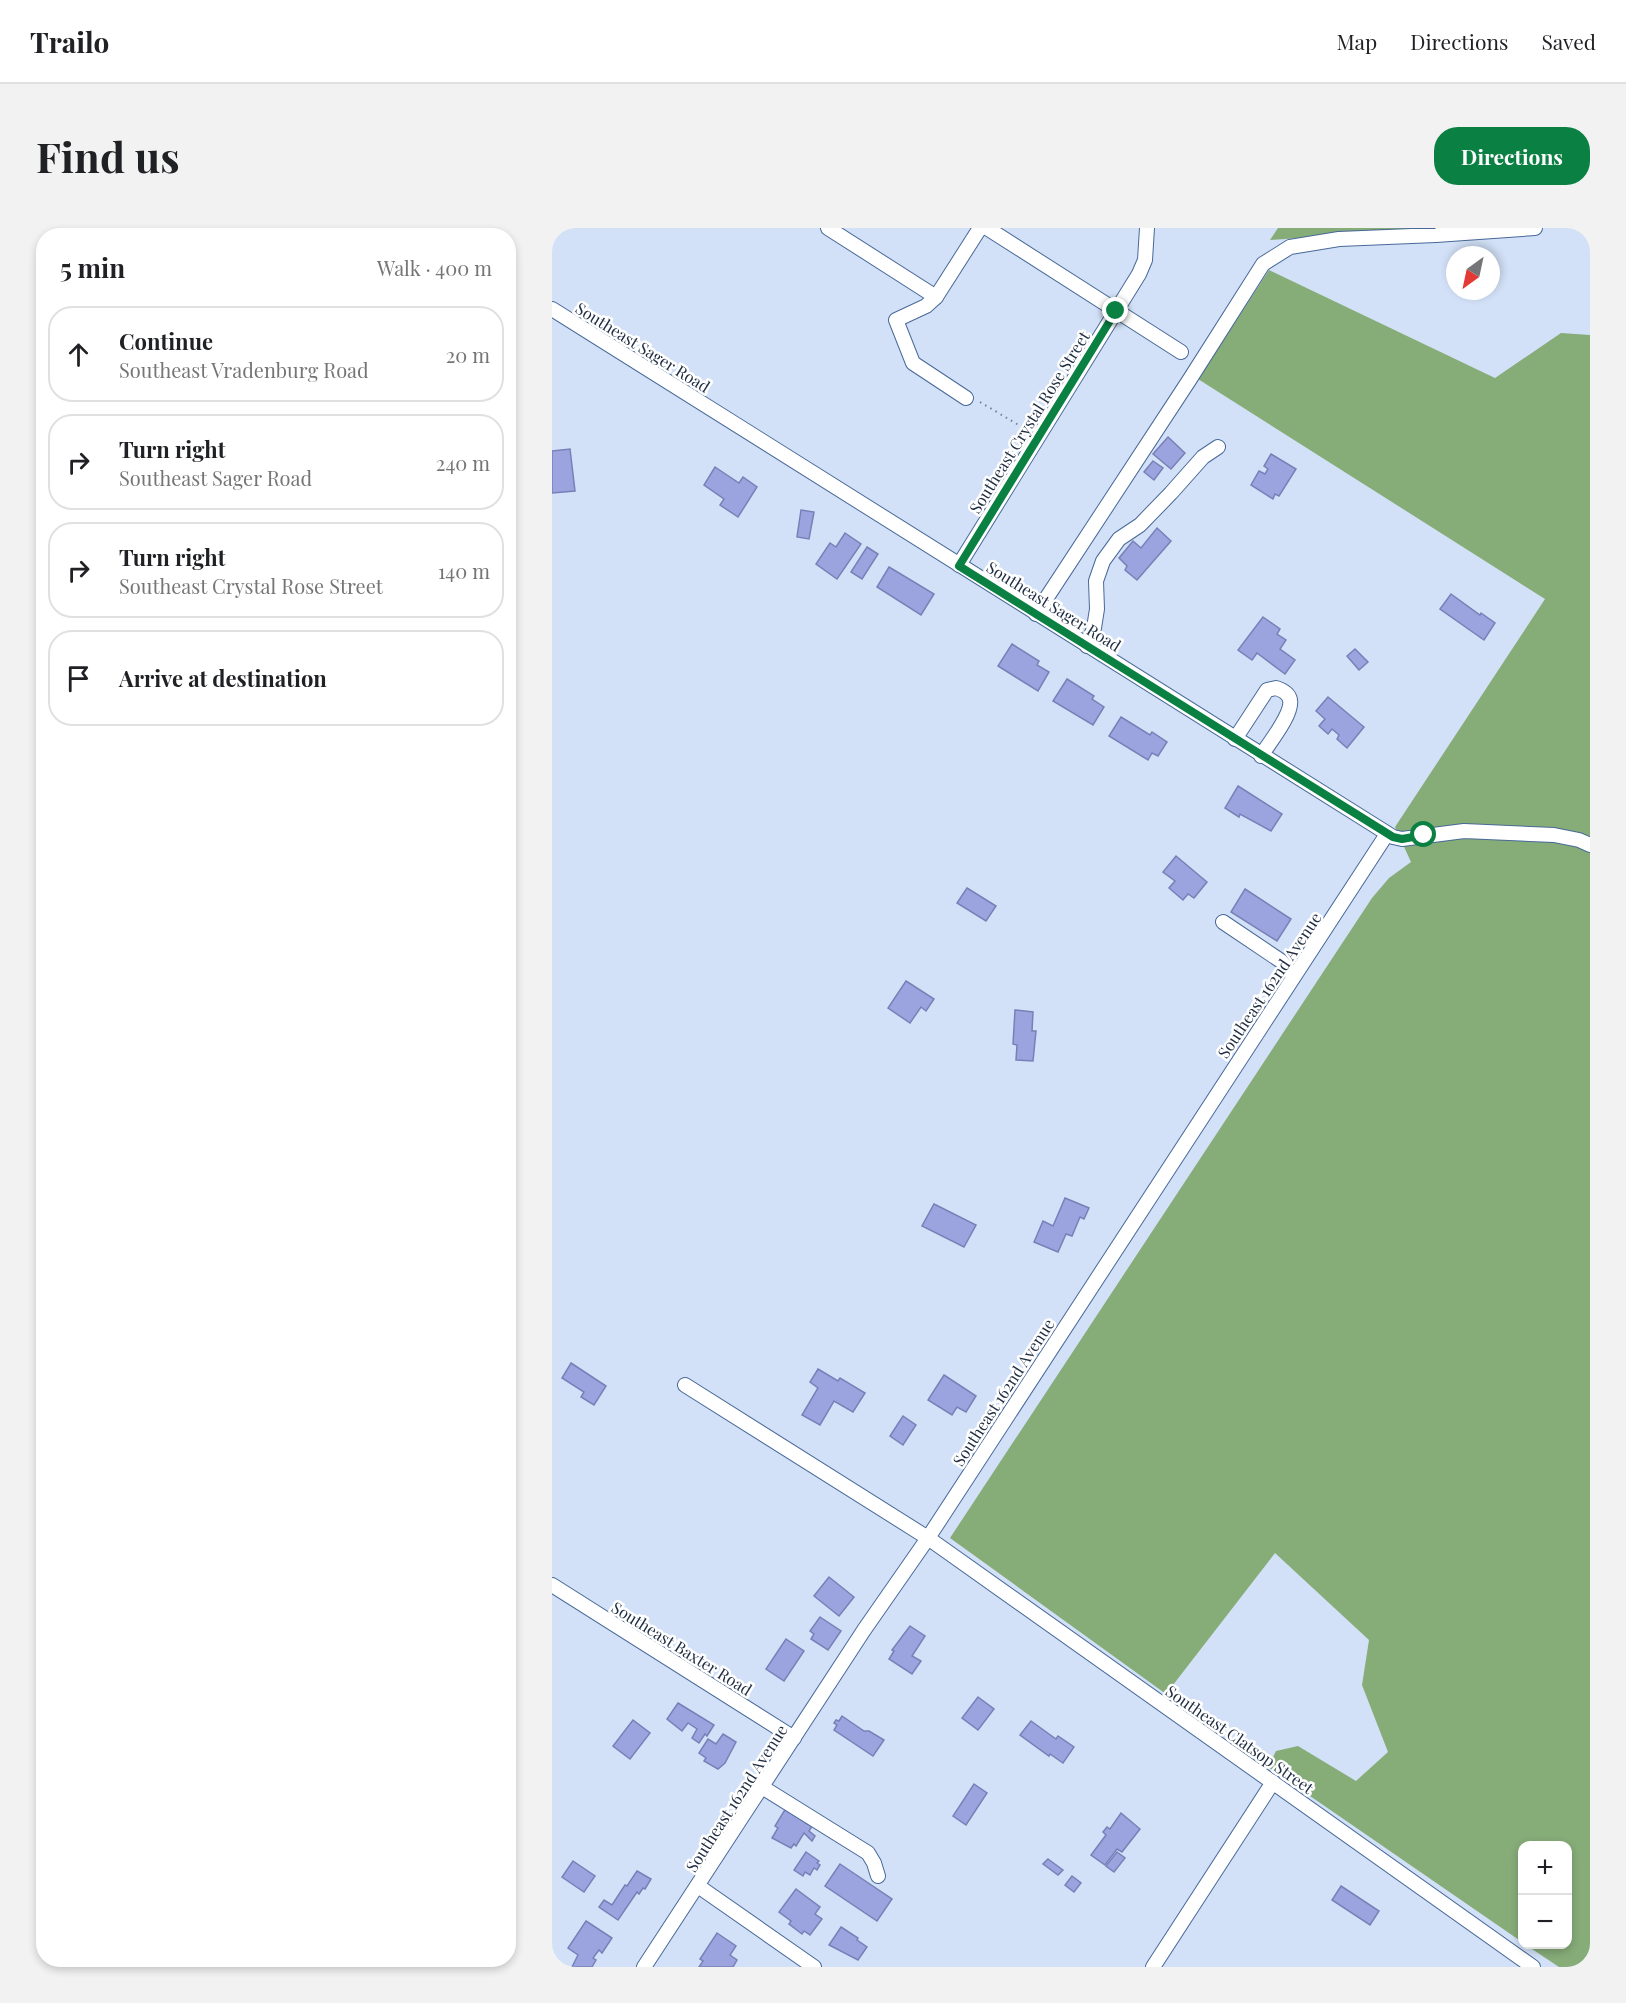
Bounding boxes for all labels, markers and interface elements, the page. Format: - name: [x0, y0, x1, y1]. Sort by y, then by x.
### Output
- text: Trailo: [30, 23, 109, 60]
- text: Map: [1336, 27, 1377, 55]
- text: Directions: [1410, 27, 1508, 55]
- text: Saved: [1541, 27, 1596, 55]
- button: Directions: [1434, 127, 1590, 185]
- text: Find us: [36, 128, 180, 184]
- north arrow: [1446, 246, 1500, 300]
- text: 5 min: [60, 250, 125, 285]
- text: Walk · 400 m: [377, 254, 492, 281]
- street label: Southeast Sager Road: [572, 297, 714, 397]
- route end: [1102, 297, 1128, 323]
- text: Continue: [119, 326, 213, 356]
- street label: Southeast Crystal Rose Street: [964, 327, 1094, 517]
- icon: ahead: [62, 338, 95, 371]
- text: 20 m: [446, 341, 490, 368]
- text: Southeast Vradenburg Road: [119, 356, 369, 383]
- text: Turn right: [119, 434, 225, 464]
- icon: right: [62, 446, 95, 479]
- text: 240 m: [436, 449, 490, 476]
- text: Southeast Sager Road: [119, 464, 312, 491]
- text: Turn right: [119, 542, 225, 572]
- icon: right: [62, 554, 95, 587]
- street label: Southeast Sager Road: [983, 556, 1125, 656]
- text: 140 m: [438, 557, 490, 584]
- text: Southeast Crystal Rose Street: [119, 572, 383, 599]
- icon: arrive: [62, 662, 95, 695]
- text: Arrive at destination: [119, 663, 327, 693]
- route start: [1410, 821, 1436, 847]
- street label: Southeast 162nd Avenue: [1212, 908, 1326, 1062]
- street label: Southeast 162nd Avenue: [948, 1314, 1058, 1470]
- street label: Southeast Baxter Road: [608, 1596, 756, 1700]
- street label: Southeast Clatsop Street: [1162, 1680, 1318, 1798]
- street label: Southeast 162nd Avenue: [681, 1720, 791, 1876]
- map controls: [1518, 1841, 1572, 1949]
- button: +: [1518, 1841, 1572, 1895]
- button: −: [1518, 1895, 1572, 1949]

